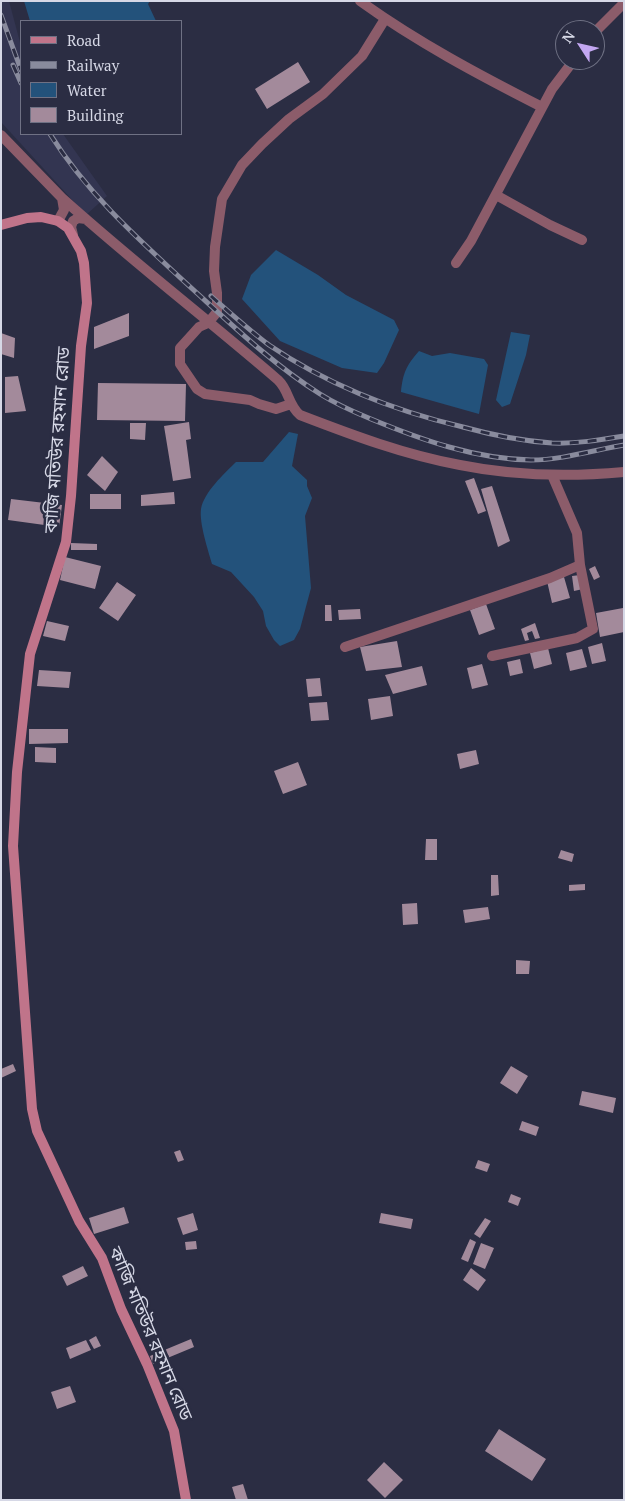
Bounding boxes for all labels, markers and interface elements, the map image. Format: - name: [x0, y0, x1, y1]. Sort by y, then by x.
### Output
- legend: [20, 20, 182, 135]
- north arrow: [555, 20, 605, 70]
- text: N: [557, 27, 579, 46]
- text: Road: [67, 30, 100, 50]
- text: Railway: [67, 55, 119, 75]
- text: Water: [67, 80, 106, 100]
- text: Building: [67, 105, 124, 125]
- street label: কাজি মতিউর রহমান রোড: [41, 346, 75, 534]
- street label: কাজি মতিউর রহমান রোড: [104, 1244, 196, 1424]

